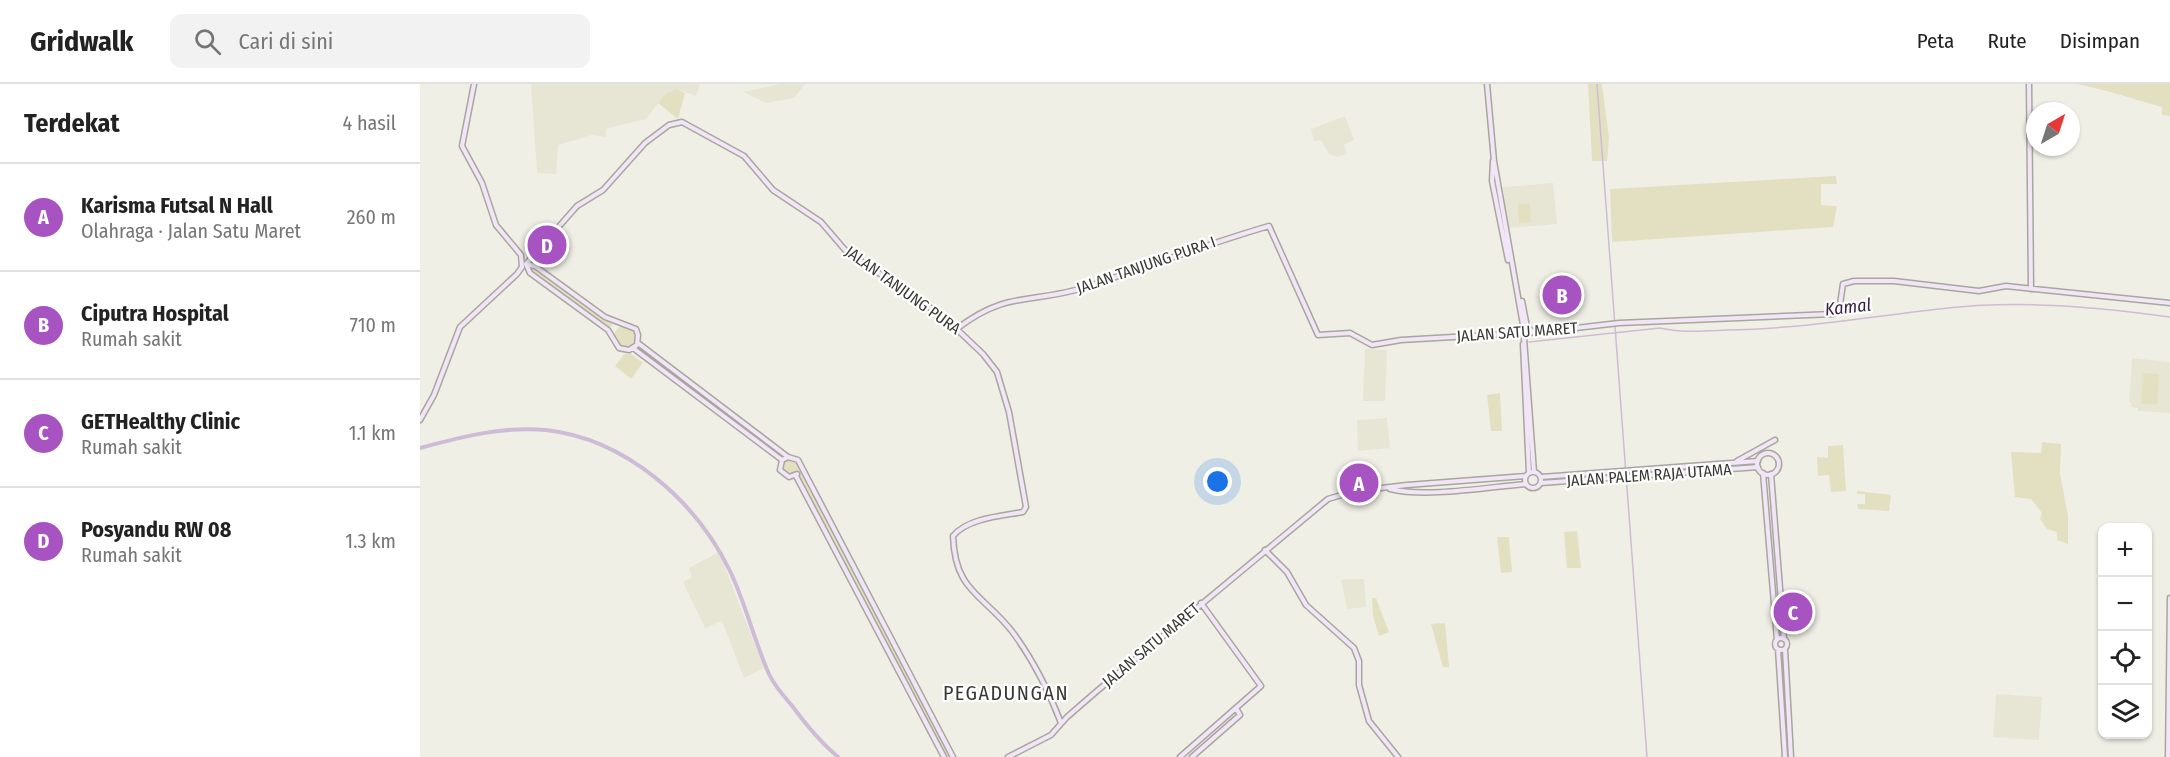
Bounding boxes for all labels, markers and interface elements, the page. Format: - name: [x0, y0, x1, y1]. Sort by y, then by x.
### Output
- search box: [170, 14, 590, 68]
- text: Gridwalk: [30, 25, 134, 58]
- icon: search: [191, 25, 224, 58]
- text: Cari di sini: [239, 28, 333, 55]
- text: Peta: [1917, 28, 1954, 54]
- text: Rute: [1987, 28, 2027, 54]
- text: Disimpan: [2060, 28, 2140, 54]
- north arrow: [2026, 102, 2080, 156]
- text: Terdekat: [24, 108, 120, 139]
- text: 4 hasil: [343, 111, 396, 135]
- text: Karisma Futsal N Hall: [81, 192, 273, 219]
- text: A: [38, 205, 49, 229]
- text: 260 m: [347, 205, 396, 229]
- text: Olahraga · Jalan Satu Maret: [81, 219, 301, 243]
- pin: D: [528, 222, 566, 268]
- street label: JALAN TANJUNG PURA I: [1074, 232, 1218, 298]
- street label: JALAN TANJUNG PURA: [842, 242, 965, 339]
- pin: B: [1542, 272, 1582, 318]
- water label: Kamal: [1824, 294, 1873, 320]
- text: Ciputra Hospital: [81, 300, 229, 327]
- text: B: [38, 313, 49, 337]
- text: 710 m: [350, 313, 396, 337]
- street label: JALAN SATU MARET: [1456, 318, 1579, 346]
- text: Rumah sakit: [81, 327, 182, 351]
- text: GETHealthy Clinic: [81, 408, 240, 435]
- text: C: [38, 421, 49, 445]
- text: 1.1 km: [349, 421, 396, 445]
- text: Rumah sakit: [81, 435, 182, 459]
- pin: A: [1340, 460, 1378, 506]
- street label: JALAN PALEM RAJA UTAMA: [1566, 460, 1733, 490]
- your location: [1203, 467, 1232, 496]
- text: Posyandu RW 08: [81, 516, 231, 543]
- map controls: [2098, 523, 2152, 739]
- button: +: [2098, 523, 2152, 577]
- text: D: [38, 529, 49, 553]
- text: 1.3 km: [345, 529, 396, 553]
- text: Rumah sakit: [81, 543, 182, 567]
- button: −: [2098, 577, 2152, 631]
- pin: C: [1774, 590, 1812, 634]
- street label: JALAN SATU MARET: [1098, 598, 1204, 691]
- button: locate: [2098, 631, 2152, 685]
- district label: PEGADUNGAN: [943, 681, 1069, 705]
- button: layers: [2098, 685, 2152, 739]

